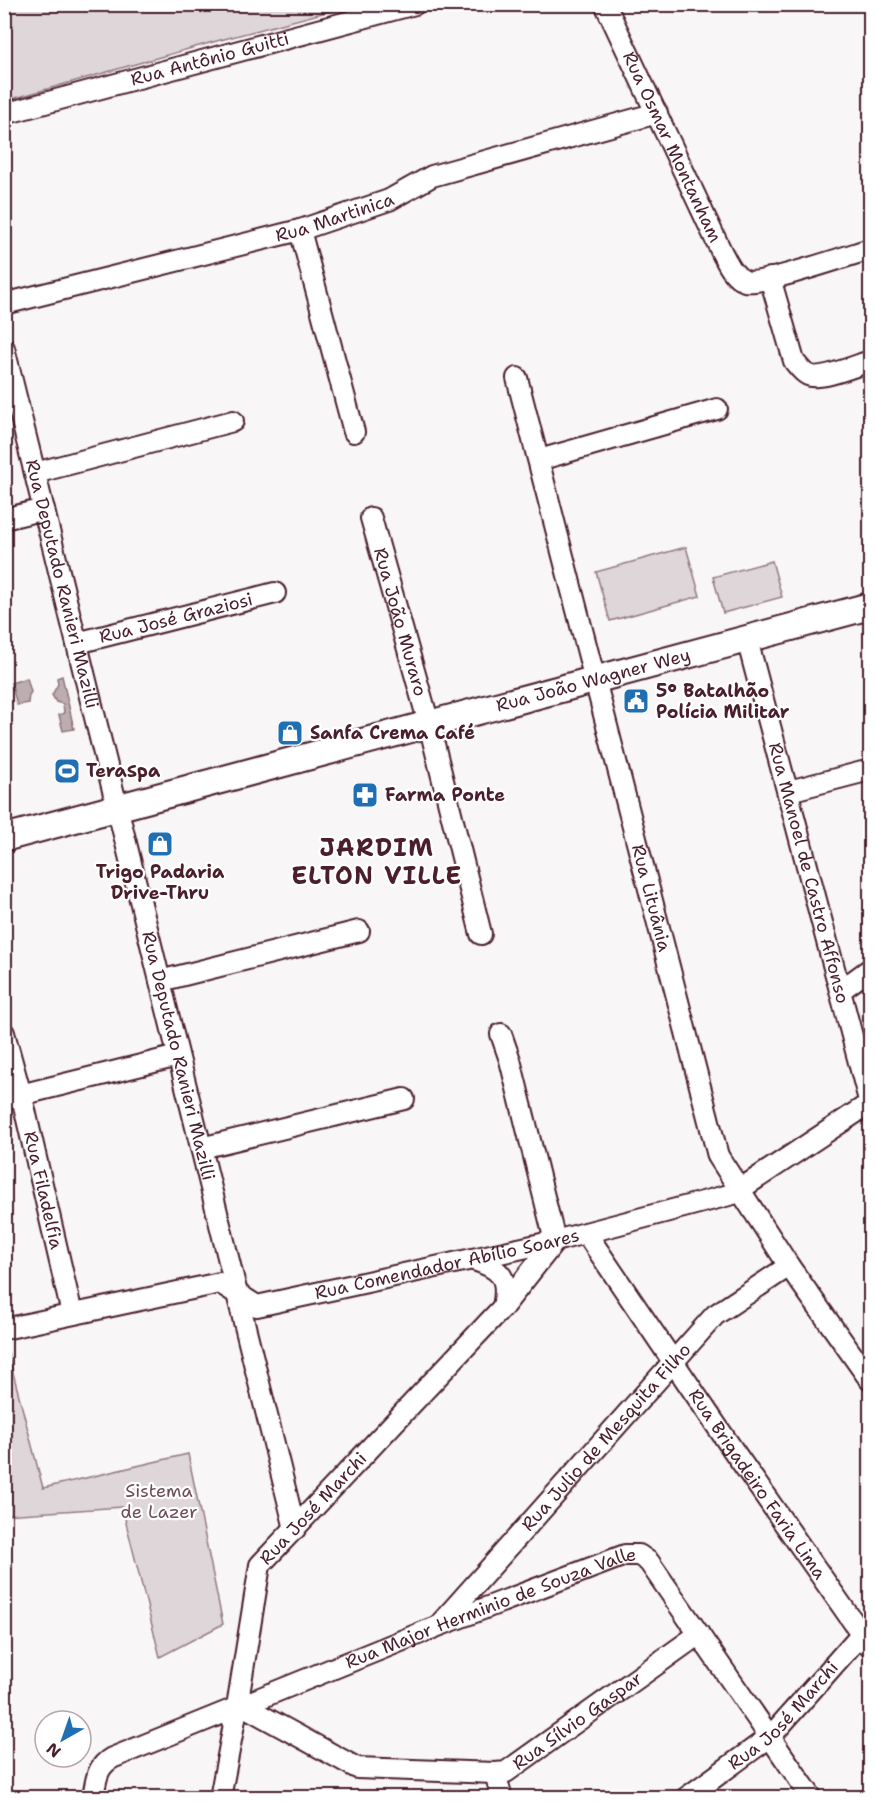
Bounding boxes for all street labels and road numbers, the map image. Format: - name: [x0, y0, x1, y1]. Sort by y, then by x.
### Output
- street label: Rua Antônio Guitti: [128, 26, 292, 92]
- street label: Rua Osmar Montanham: [617, 48, 727, 246]
- street label: Rua Martinica: [273, 187, 397, 248]
- street label: Rua Deputado Ranieri Mazilli: [20, 457, 104, 711]
- street label: Rua João Muraro: [368, 545, 433, 699]
- street label: Rua José Graziosi: [97, 587, 255, 649]
- street label: Rua João Wagner Wey: [493, 643, 693, 718]
- street label: Rua Manoel de Castro Affonso: [763, 740, 855, 1006]
- street label: Rua Lituânia: [626, 842, 677, 954]
- street label: Rua Deputado Ranieri Mazilli: [136, 929, 221, 1183]
- street label: Rua Filadelfia: [18, 1129, 69, 1252]
- street label: Rua Comendador Abílio Soares: [313, 1223, 582, 1305]
- street label: Rua Julio de Mesquita Filho: [516, 1338, 696, 1536]
- street label: Rua Brigadeiro Faria Lima: [683, 1384, 832, 1584]
- street label: Rua José Marchi: [254, 1447, 372, 1570]
- street label: Rua Major Herminio de Souza Valle: [342, 1543, 636, 1674]
- street label: Rua José Marchi: [723, 1656, 844, 1775]
- street label: Rua Sílvio Gaspar: [508, 1666, 647, 1776]

